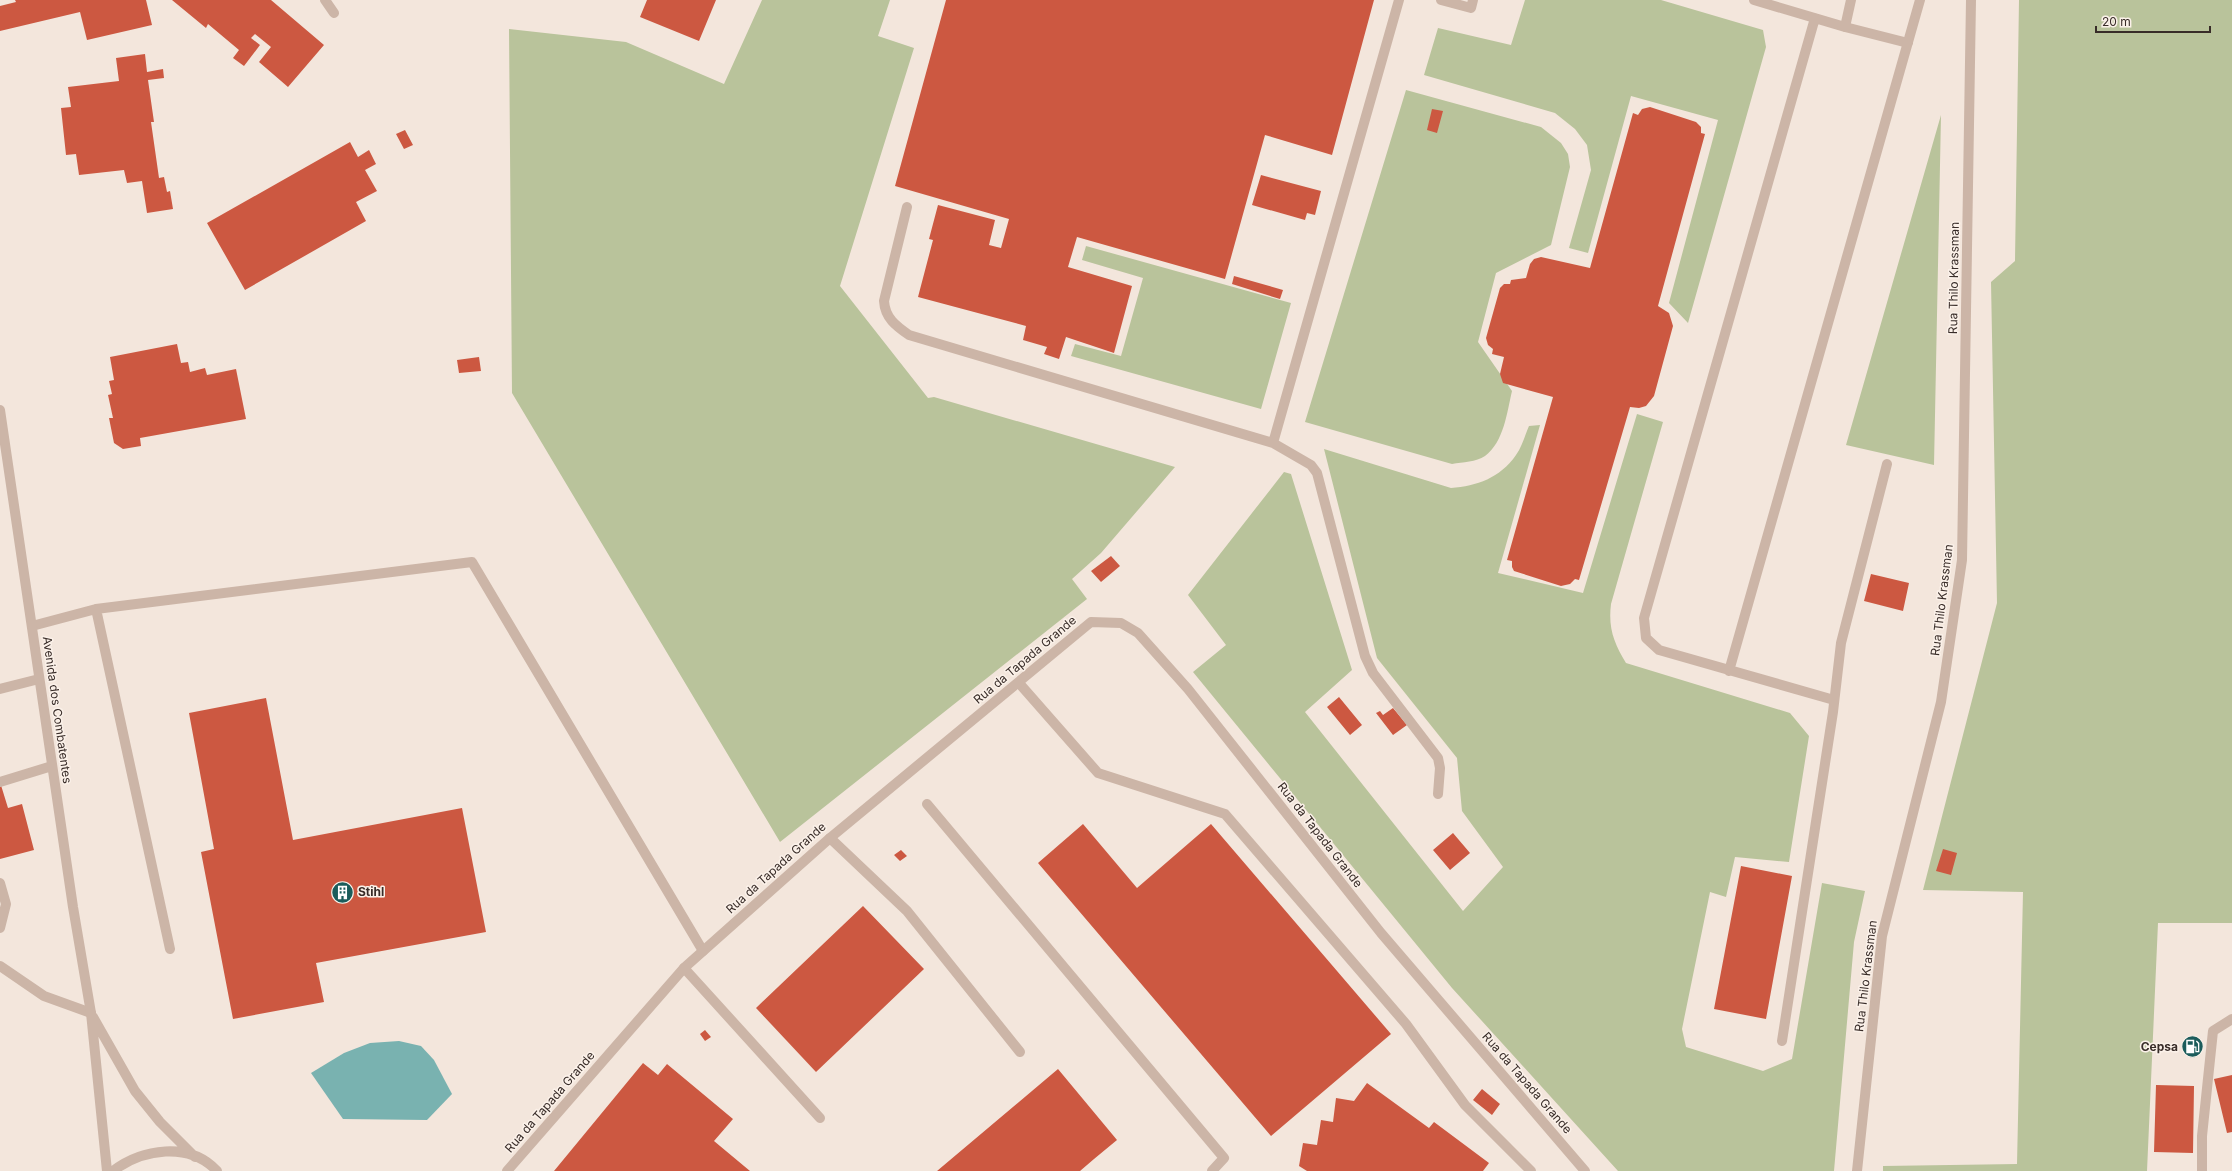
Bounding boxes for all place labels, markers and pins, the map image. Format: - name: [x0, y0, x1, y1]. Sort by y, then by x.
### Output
- building icon: Stihl: [330, 879, 356, 905]
- place label: Stihl: [358, 884, 384, 899]
- fuel station icon: Cepsa: [2180, 1034, 2206, 1060]
- place label: Cepsa: [2141, 1039, 2178, 1054]

